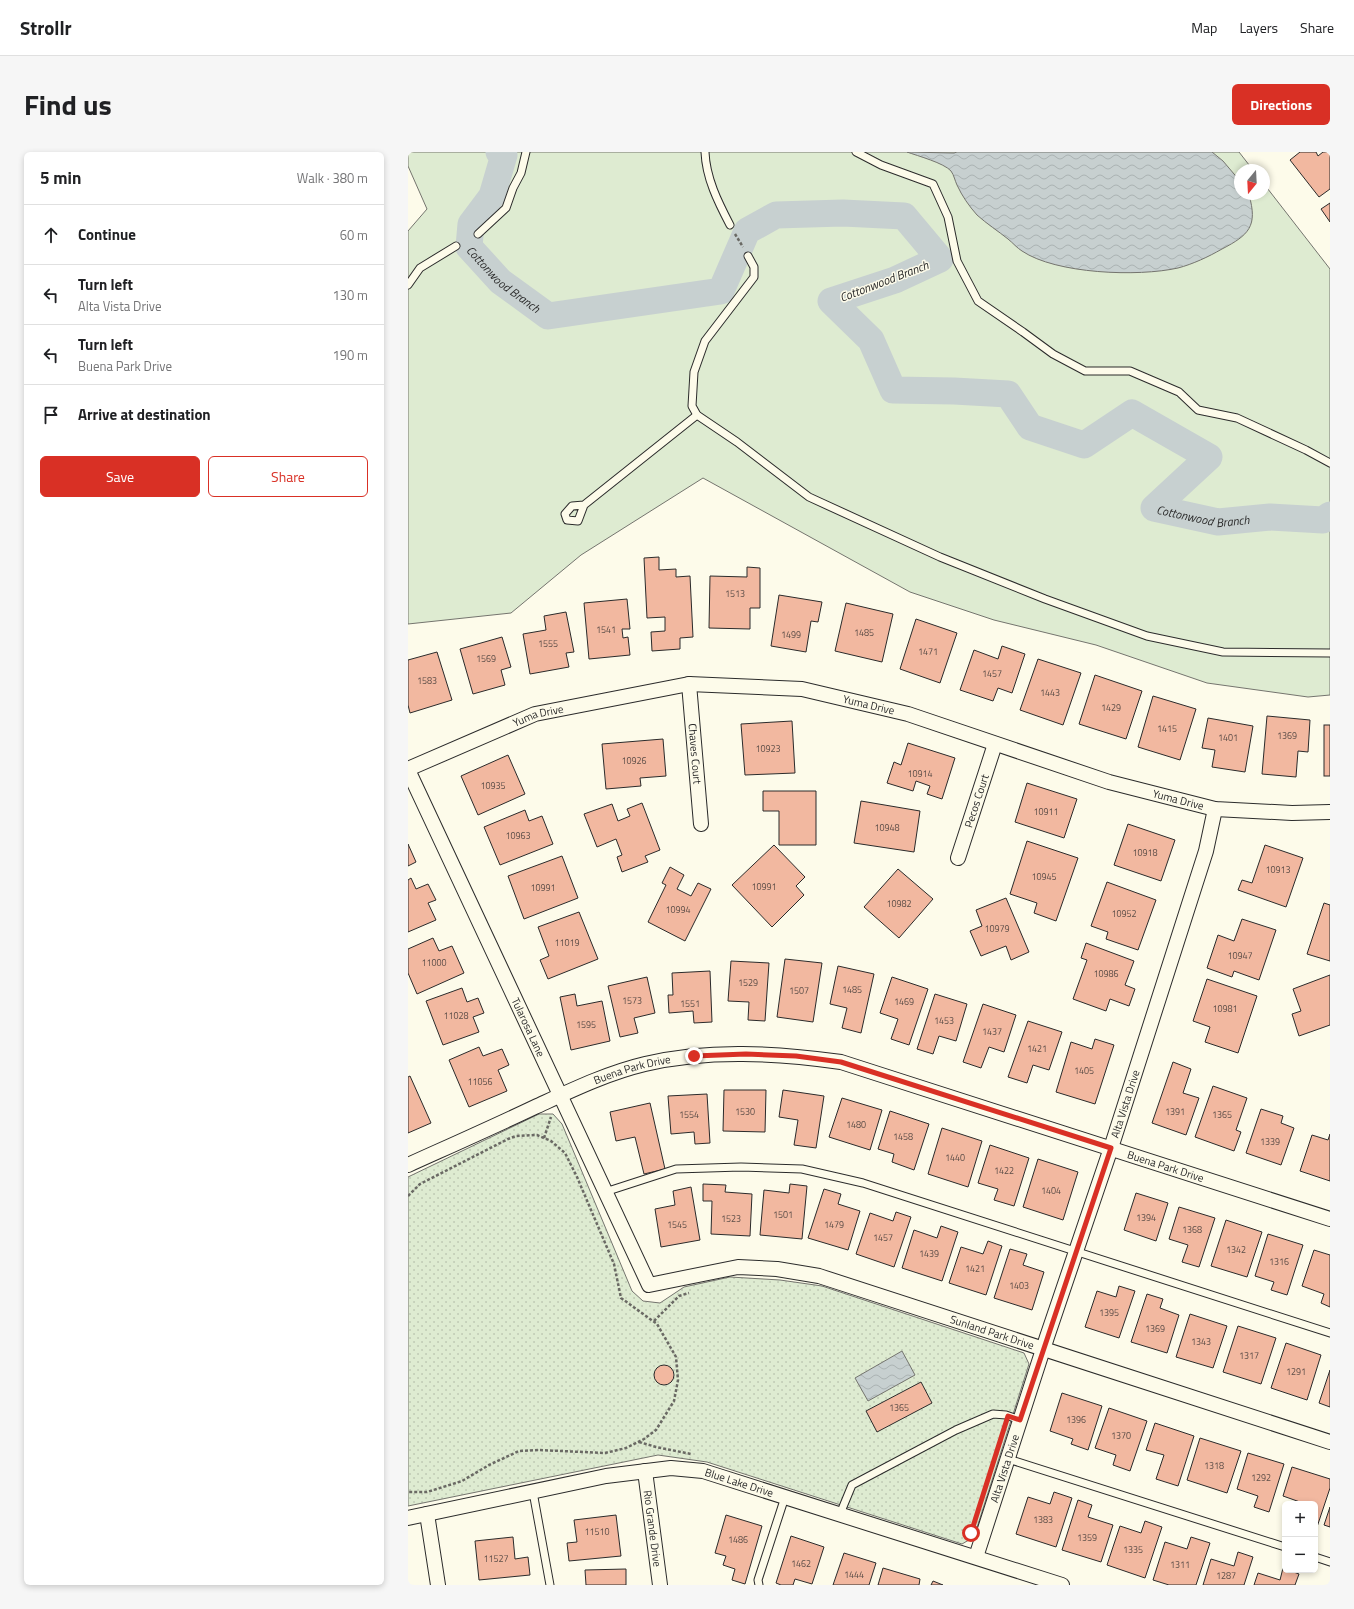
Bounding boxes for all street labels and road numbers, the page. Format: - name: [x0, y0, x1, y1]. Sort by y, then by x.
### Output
- street label: Yuma Drive: [841, 691, 897, 719]
- street label: Yuma Drive: [510, 701, 565, 731]
- street label: Chaves Court: [684, 723, 706, 785]
- street label: Pecos Court: [960, 772, 993, 830]
- street label: Yuma Drive: [1151, 785, 1206, 814]
- street label: Tularosa Lane: [508, 995, 549, 1060]
- street label: Buena Park Drive: [591, 1051, 672, 1088]
- street label: Alta Vista Drive: [1107, 1067, 1144, 1140]
- street label: Buena Park Drive: [1125, 1146, 1206, 1186]
- street label: Sunland Park Drive: [948, 1311, 1037, 1353]
- street label: Alta Vista Drive: [986, 1432, 1023, 1505]
- street label: Blue Lake Drive: [703, 1464, 776, 1501]
- street label: Rio Grande Drive: [640, 1489, 666, 1568]

